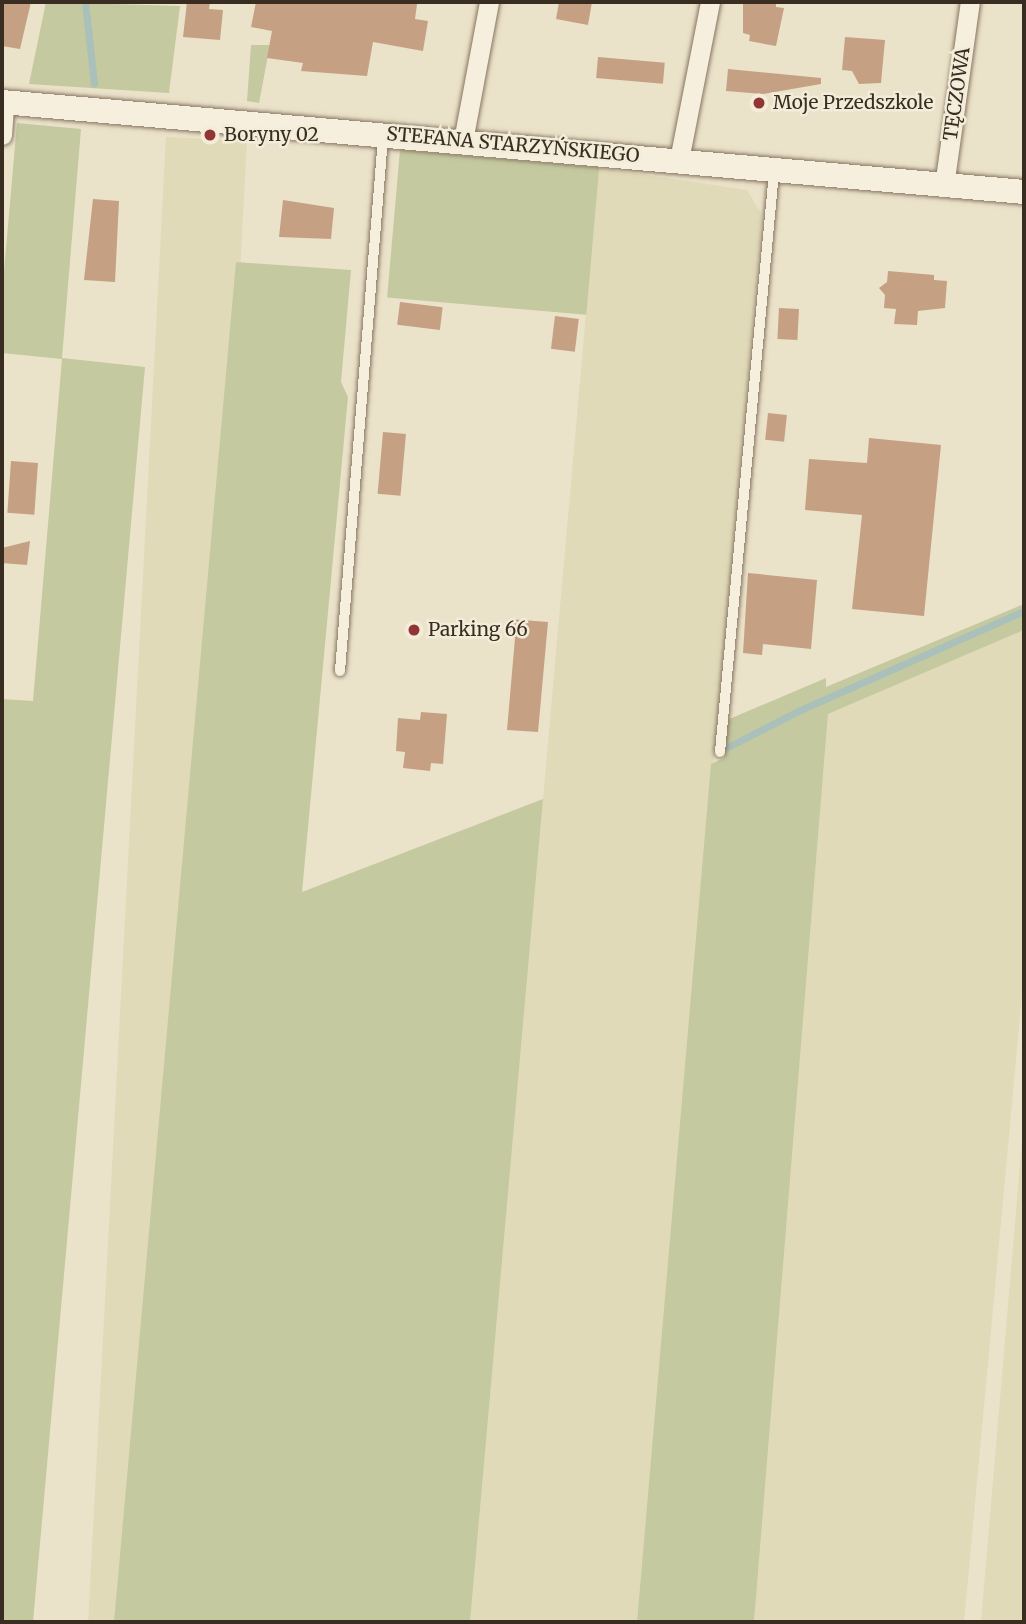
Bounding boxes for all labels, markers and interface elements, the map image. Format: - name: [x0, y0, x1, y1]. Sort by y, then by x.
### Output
- street label: TĘCZOWA: [939, 46, 975, 142]
- place label: Moje Przedszkole: [773, 92, 933, 114]
- marker: Moje Przedszkole: [751, 95, 767, 111]
- street label: STEFANA STARZYŃSKIEGO: [386, 123, 640, 167]
- place label: Boryny 02: [224, 124, 319, 146]
- marker: Boryny 02: [202, 127, 218, 143]
- place label: Parking 66: [428, 619, 528, 641]
- marker: Parking 66: [406, 622, 422, 638]

